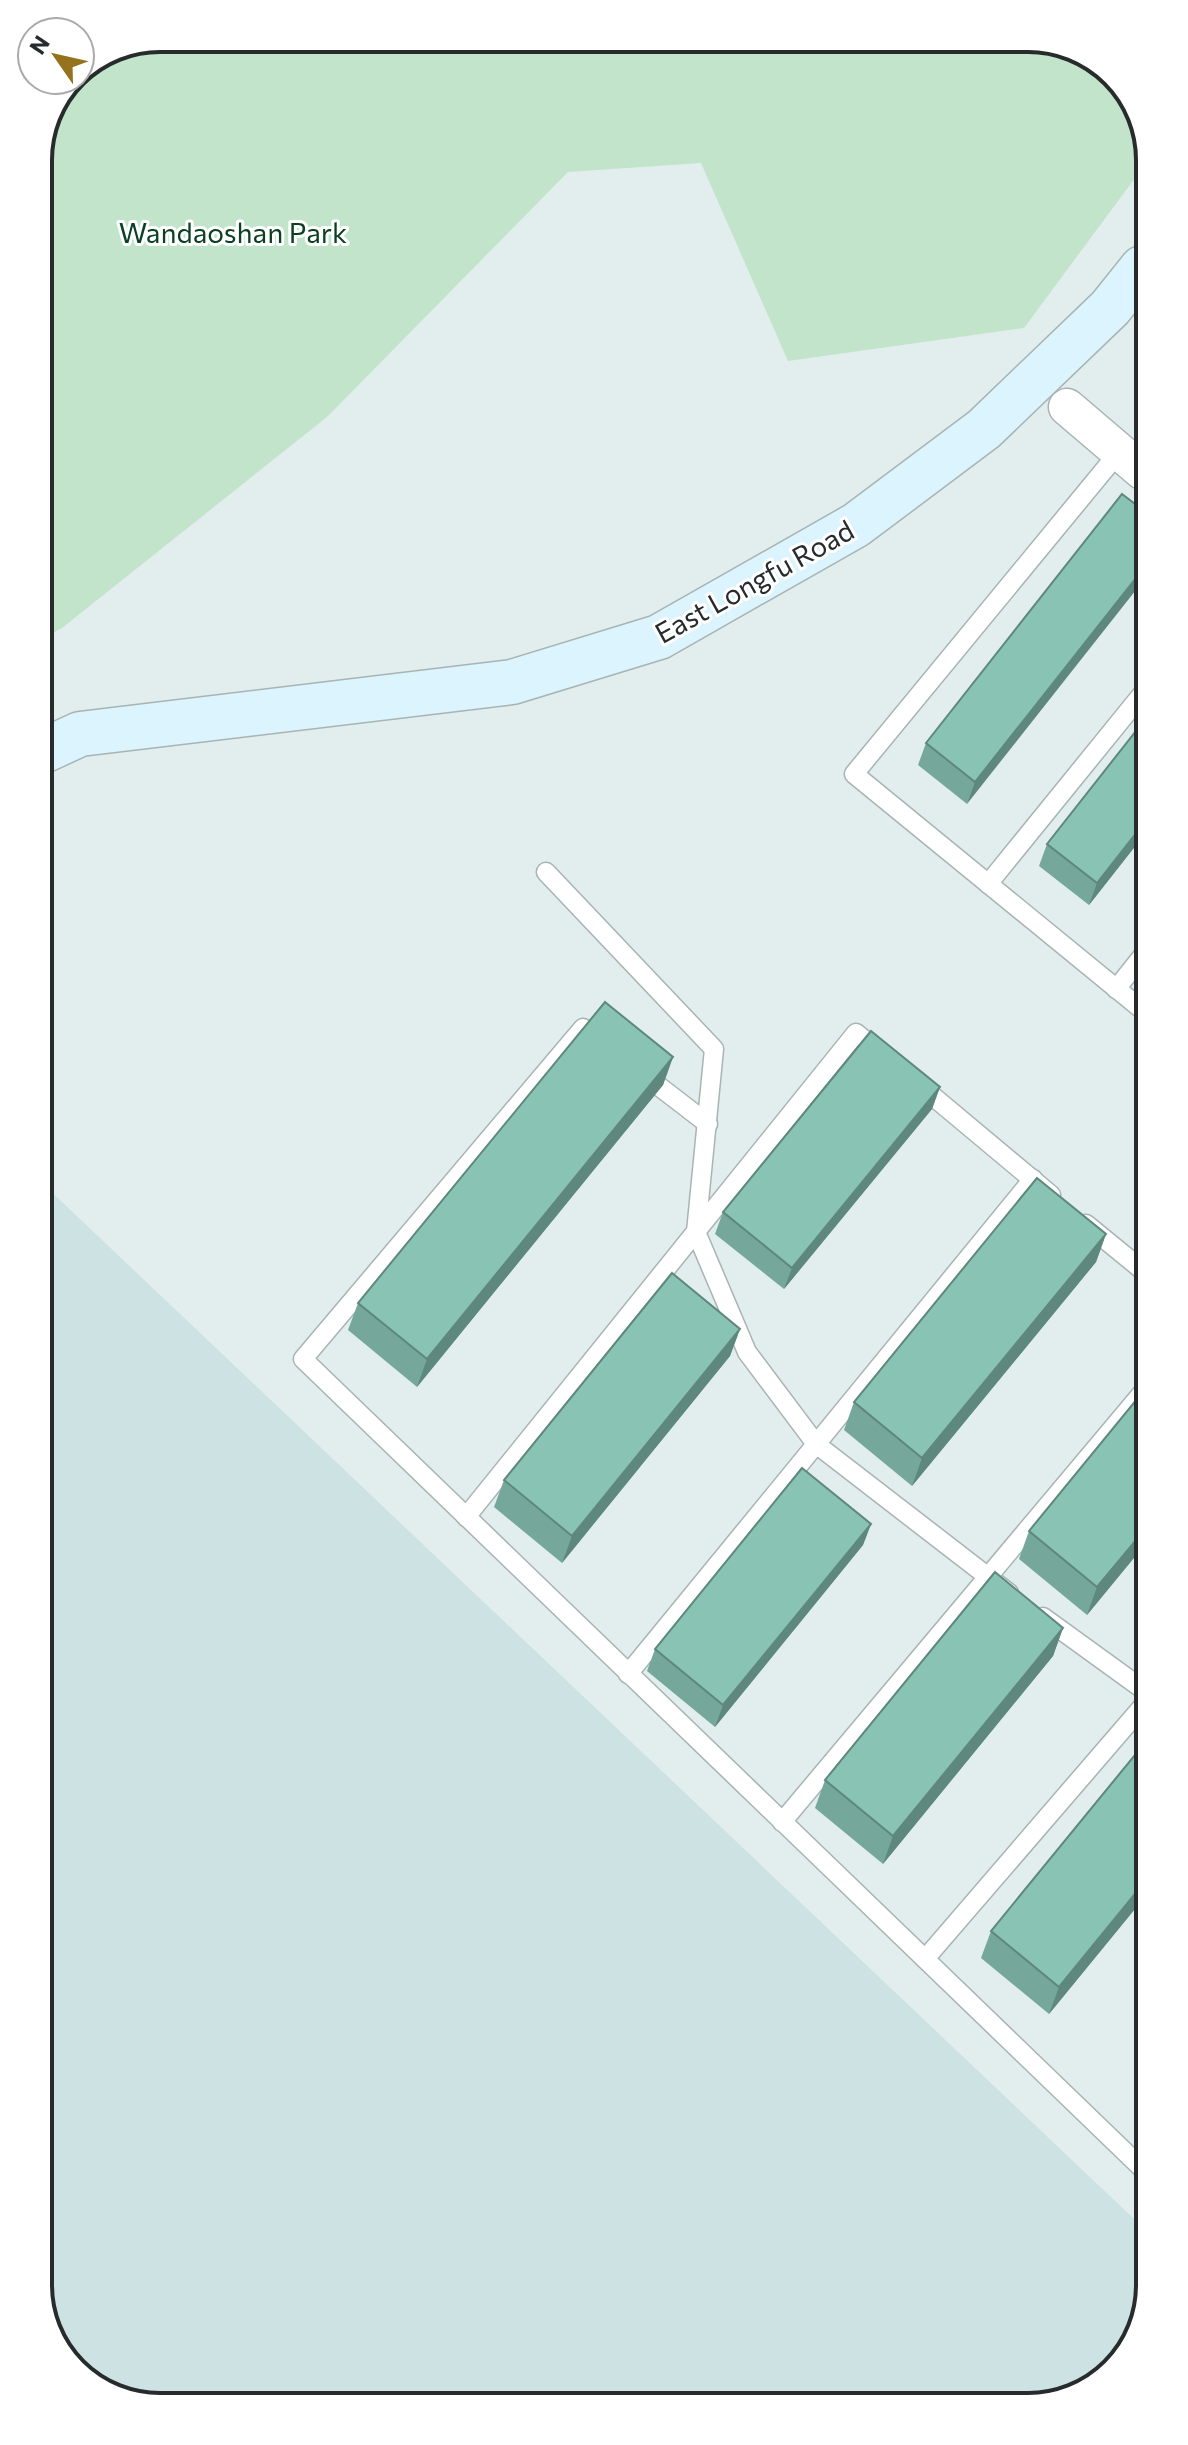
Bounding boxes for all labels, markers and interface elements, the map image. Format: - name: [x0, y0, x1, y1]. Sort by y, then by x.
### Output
- north arrow: [16, 16, 96, 96]
- text: N: [23, 30, 55, 59]
- park label: Wandaoshan Park: [119, 215, 347, 249]
- street label: East Longfu Road: [649, 512, 859, 650]

